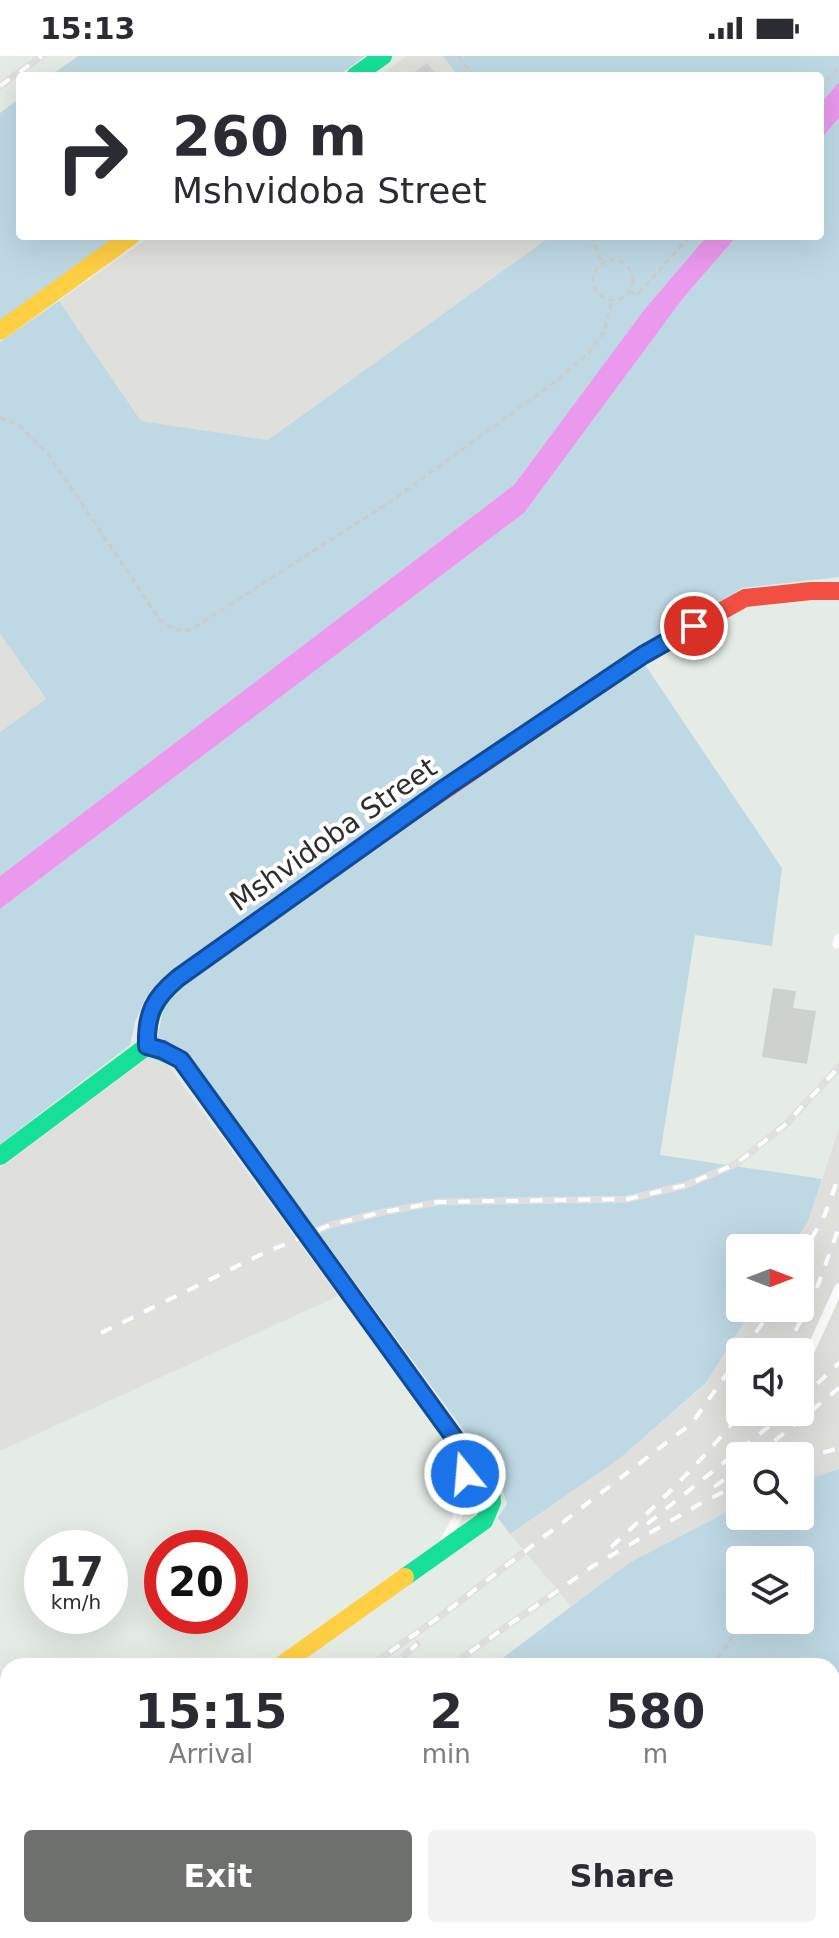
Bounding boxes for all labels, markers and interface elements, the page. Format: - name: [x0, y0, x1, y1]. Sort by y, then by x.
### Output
- text: 15:13: [40, 11, 136, 46]
- text: 260 m: [172, 103, 367, 168]
- icon: right: [40, 104, 144, 208]
- text: Mshvidoba Street: [172, 170, 487, 211]
- pin: [660, 592, 728, 660]
- icon: arrive: [672, 604, 716, 648]
- street label: Mshvidoba Street: [224, 751, 443, 918]
- north arrow: [726, 1234, 814, 1322]
- map controls: [726, 1234, 814, 1634]
- button: sound: [726, 1338, 814, 1426]
- position arrow: [423, 1432, 507, 1516]
- button: search: [726, 1442, 814, 1530]
- speed limit sign: 20: [144, 1530, 248, 1634]
- button: layers: [726, 1546, 814, 1634]
- text: 17: [48, 1549, 104, 1595]
- text: km/h: [51, 1590, 101, 1614]
- text: 15:15: [134, 1683, 287, 1739]
- text: 2: [430, 1683, 463, 1739]
- text: 580: [605, 1683, 705, 1739]
- text: Arrival: [169, 1739, 253, 1769]
- text: min: [422, 1739, 471, 1769]
- text: m: [643, 1739, 668, 1769]
- button: Exit: [24, 1830, 412, 1922]
- button: Share: [428, 1830, 816, 1922]

